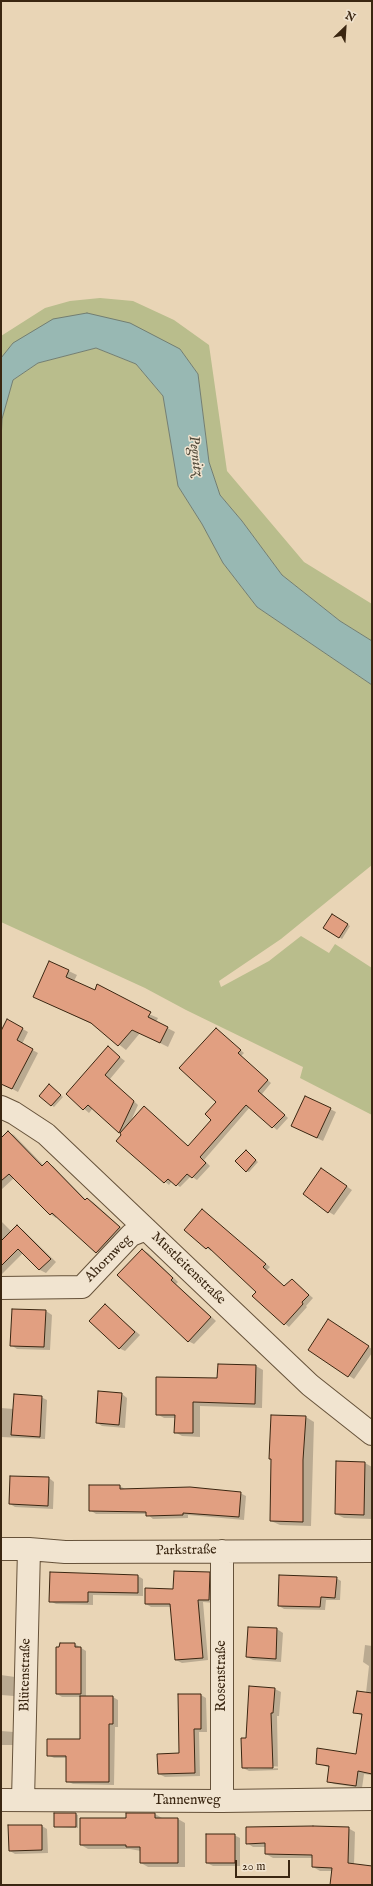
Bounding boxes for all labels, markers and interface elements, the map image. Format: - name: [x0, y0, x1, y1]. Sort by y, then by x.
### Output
- north arrow: [325, 8, 365, 48]
- text: N: [343, 9, 357, 25]
- water label: Pegnitz: [184, 435, 206, 477]
- street label: Mustleitenstraße: [147, 1229, 229, 1309]
- street label: Ahornweg: [82, 1232, 136, 1286]
- street label: Parkstraße: [155, 1542, 217, 1560]
- street label: Blütenstraße: [17, 1638, 35, 1712]
- street label: Rosenstraße: [214, 1640, 230, 1712]
- street label: Tannenweg: [154, 1793, 220, 1809]
- scale bar: [237, 1852, 292, 1878]
- text: 20 m: [242, 1859, 265, 1874]

